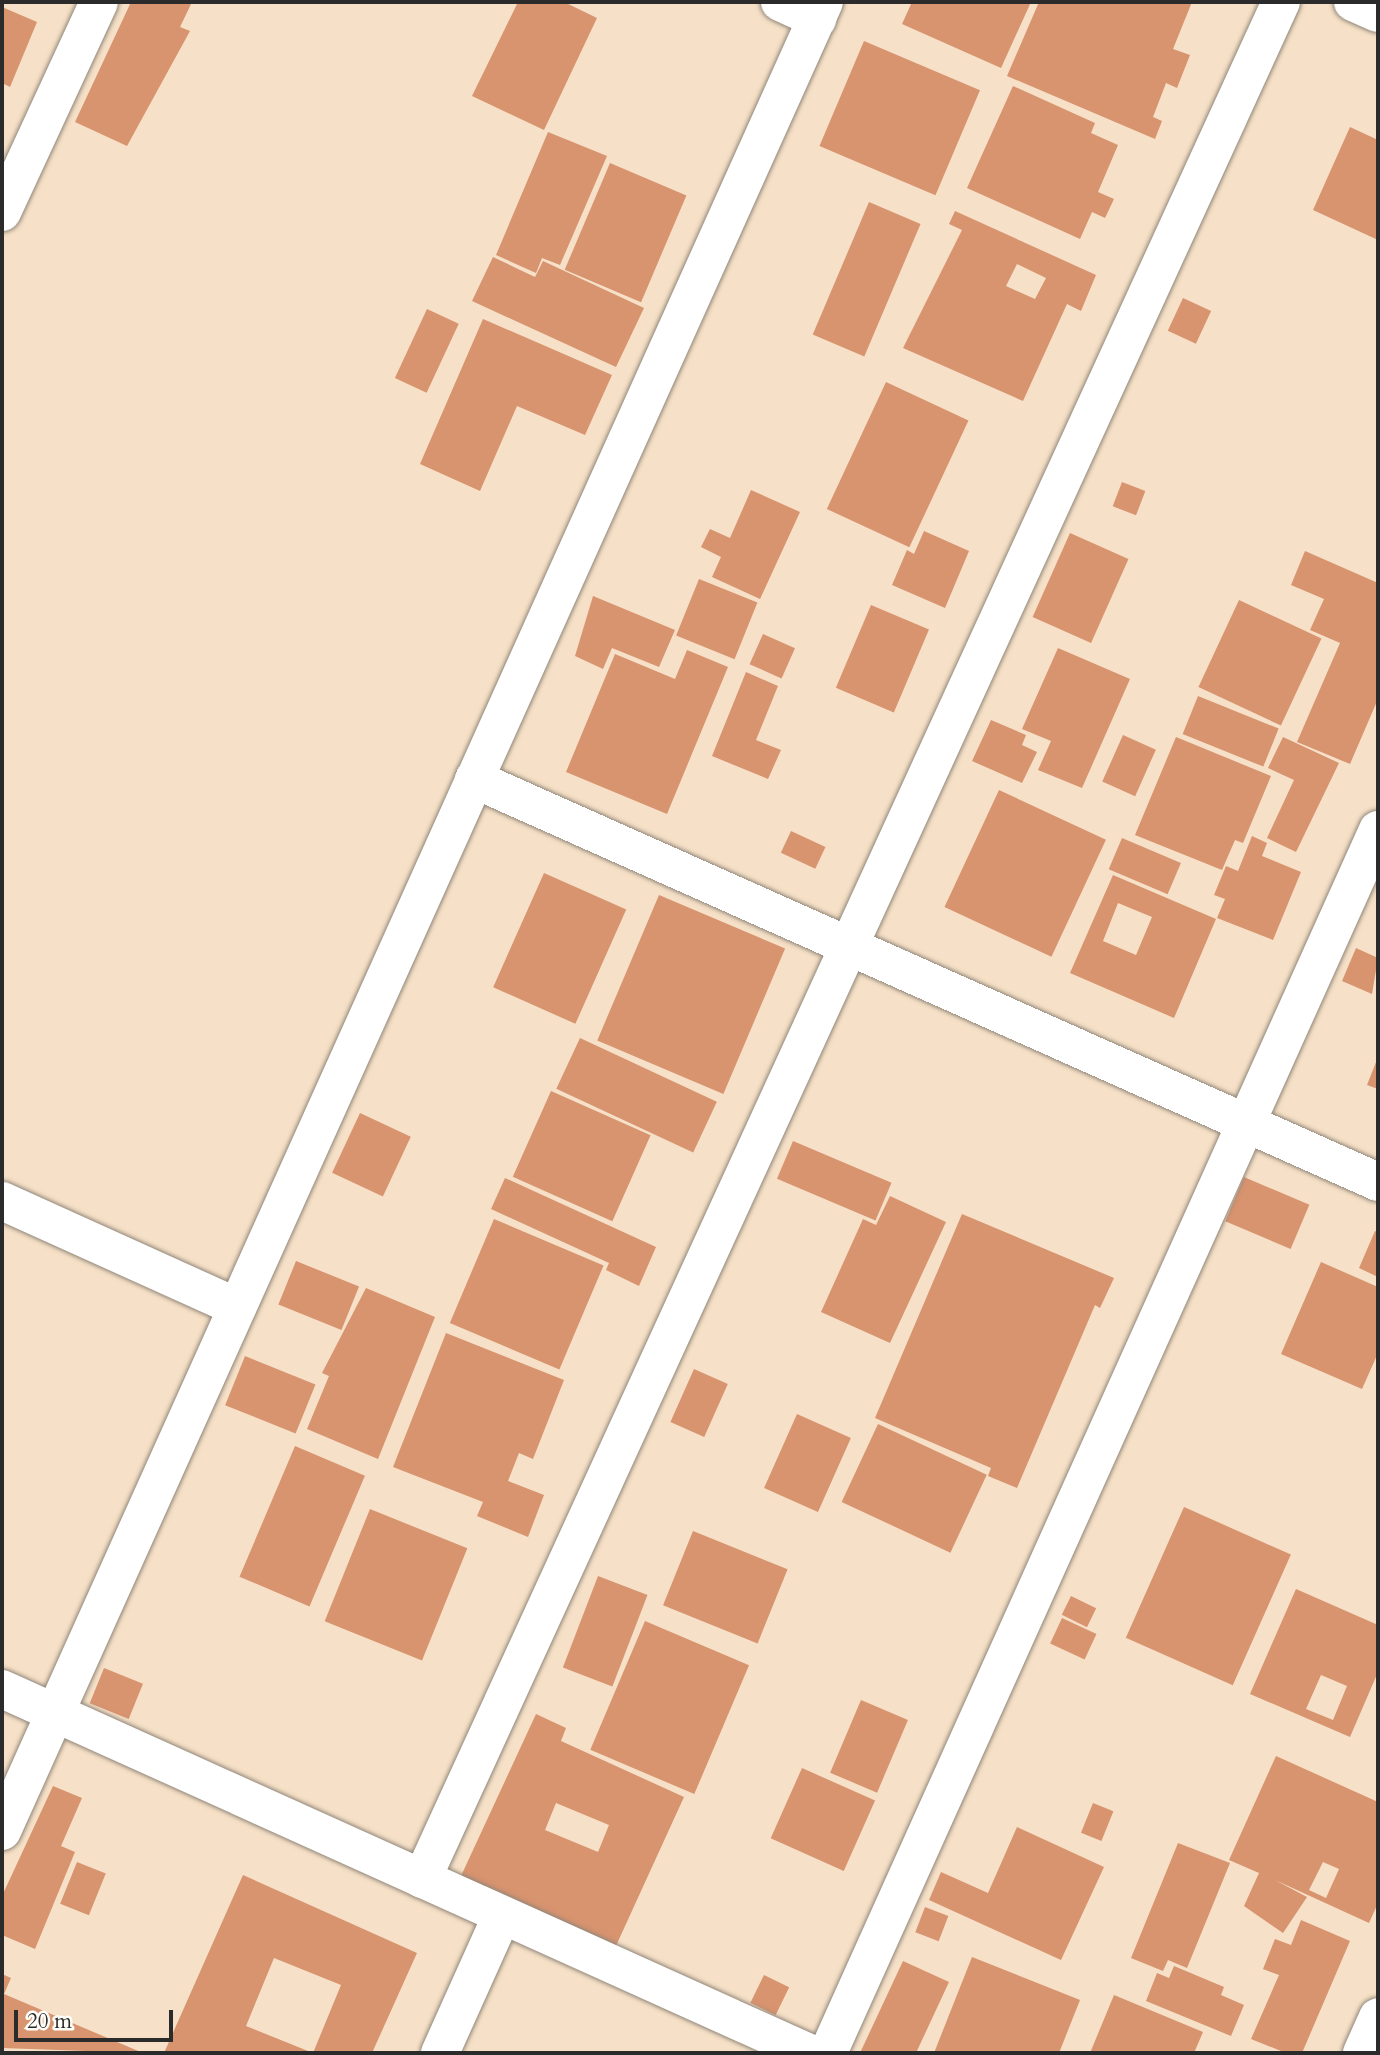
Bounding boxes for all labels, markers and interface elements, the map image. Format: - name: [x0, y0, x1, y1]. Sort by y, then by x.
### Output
- scale bar: [18, 1996, 177, 2040]
- text: 20 m: [27, 2007, 72, 2036]

